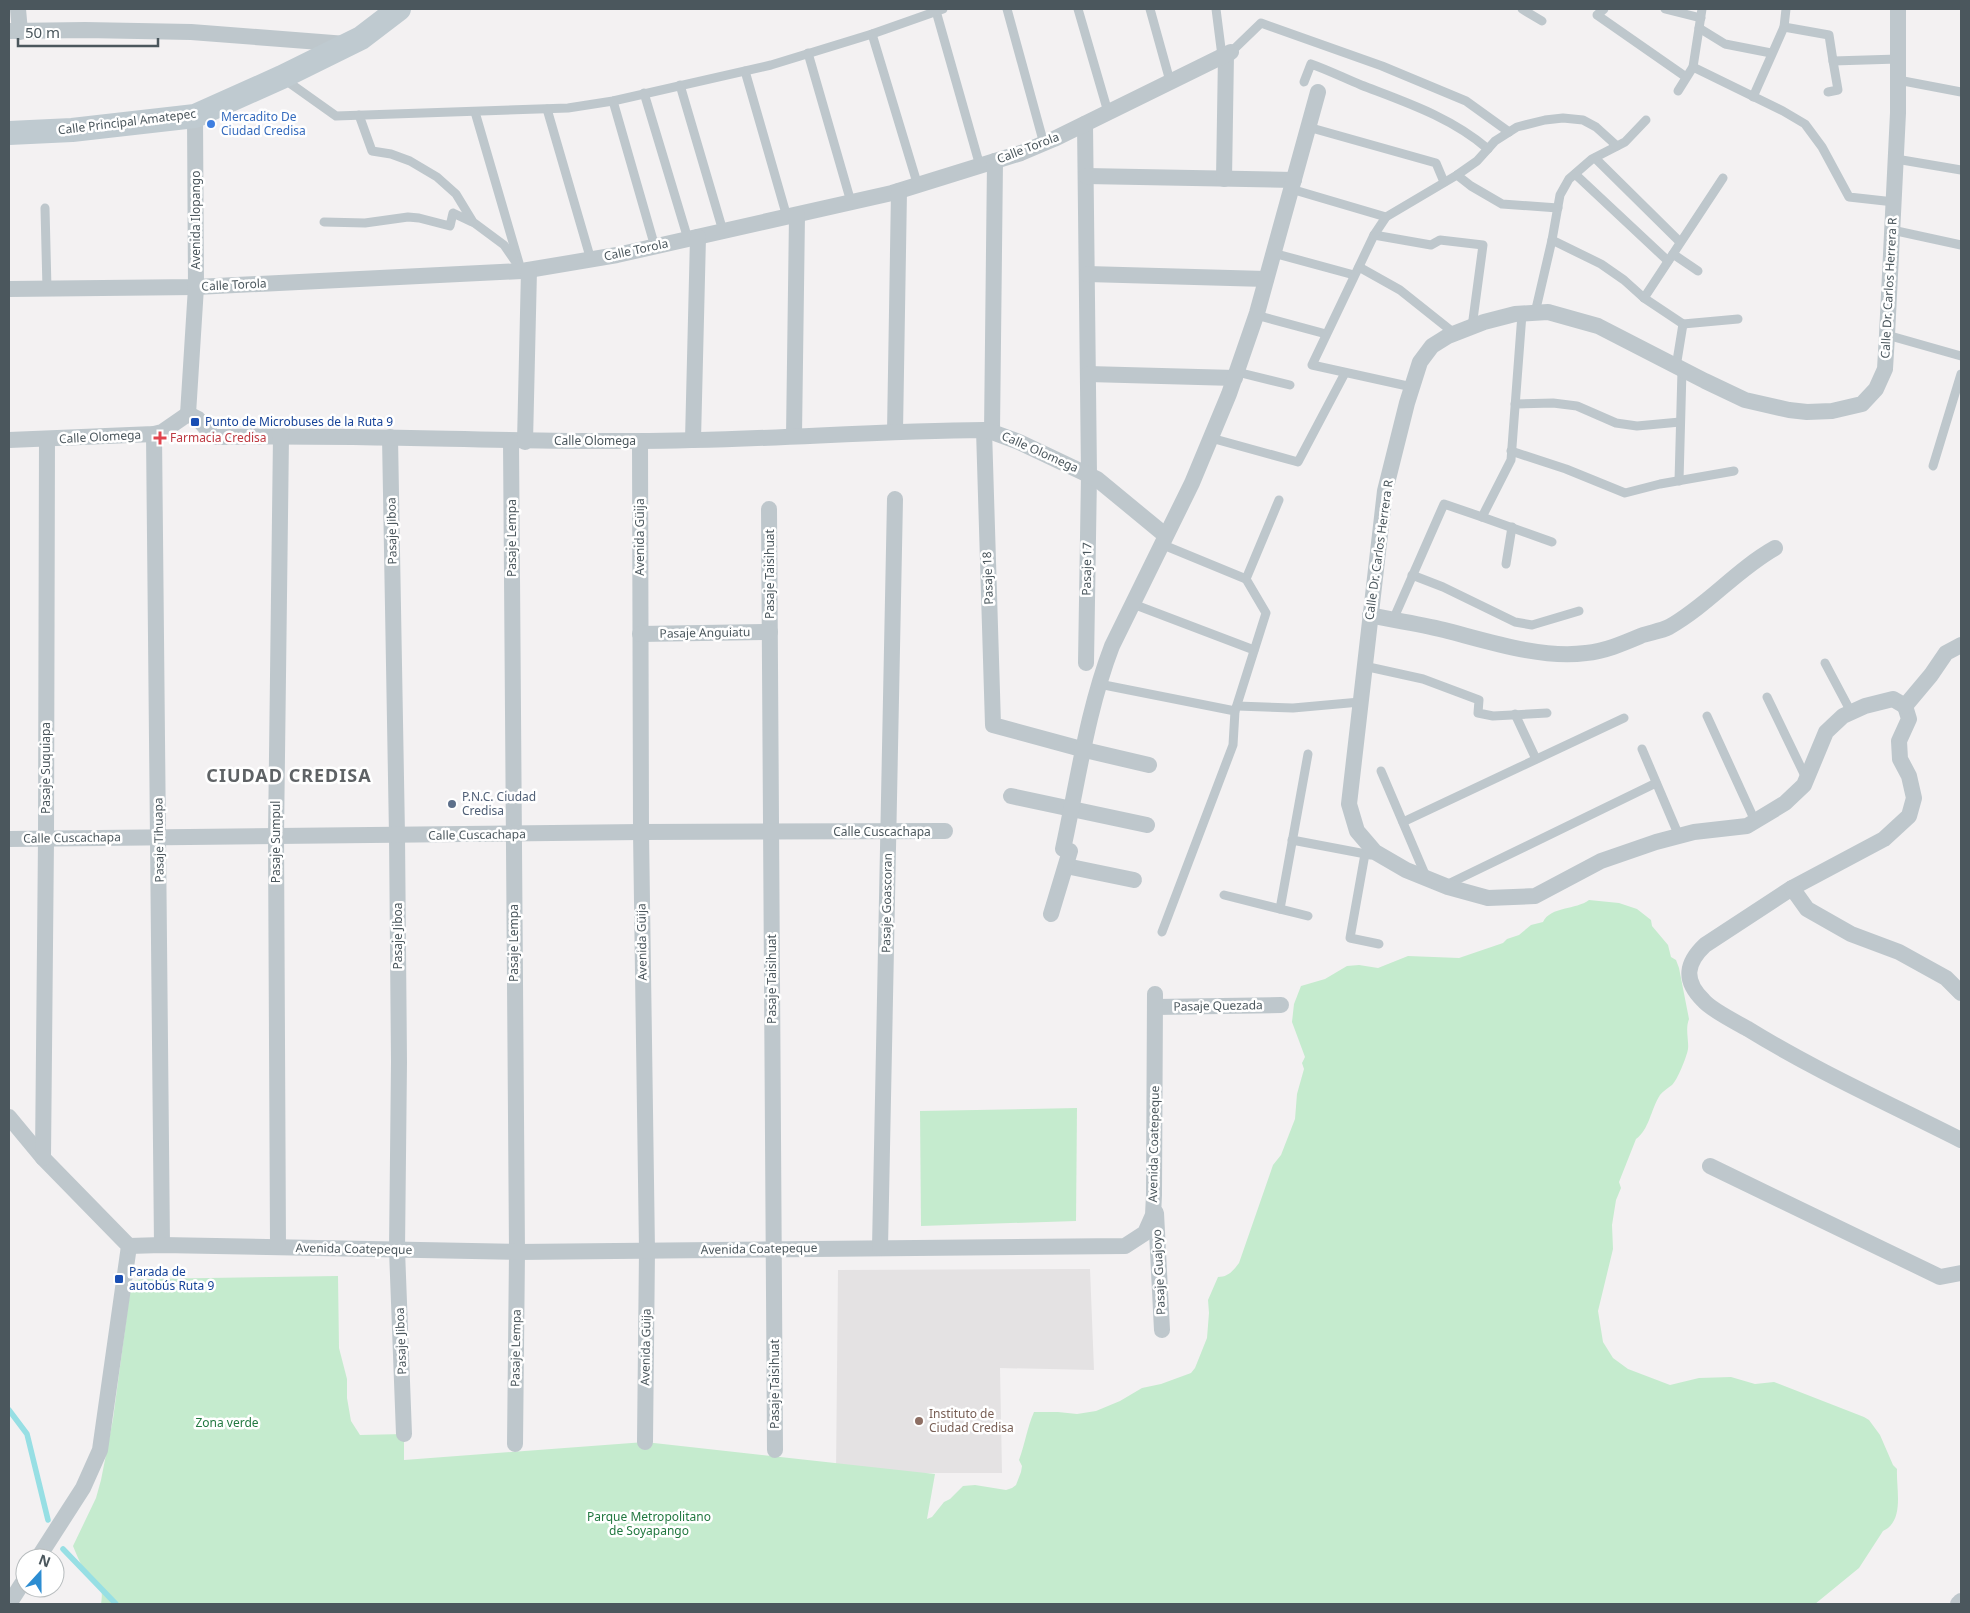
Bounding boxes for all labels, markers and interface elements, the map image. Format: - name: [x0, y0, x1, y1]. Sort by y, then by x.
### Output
- scale bar: [18, 15, 158, 47]
- text: 50 m: [25, 22, 60, 42]
- street label: Calle Principal Amatepec: [57, 105, 197, 138]
- place label: Mercadito De Ciudad Credisa: [221, 108, 306, 139]
- marker: Mercadito De Ciudad Credisa: [205, 118, 217, 130]
- street label: Calle Torola: [994, 128, 1061, 167]
- street label: Avenida Ilopango: [187, 171, 204, 269]
- street label: Calle Dr. Carlos Herrera R: [1876, 217, 1901, 359]
- street label: Calle Torola: [602, 234, 670, 265]
- street label: Calle Torola: [201, 274, 267, 295]
- place label: Punto de Microbuses de la Ruta 9: [205, 413, 393, 430]
- marker: Punto de Microbuses de la Ruta 9: [189, 416, 201, 428]
- street label: Calle Olomega: [58, 426, 141, 447]
- street label: Calle Olomega: [999, 427, 1081, 476]
- place label: Farmacia Credisa: [170, 429, 267, 446]
- marker: Farmacia Credisa: [154, 432, 166, 444]
- street label: Calle Olomega: [554, 432, 636, 449]
- street label: Calle Dr. Carlos Herrera R: [1360, 478, 1397, 621]
- street label: Pasaje Jiboa: [382, 497, 401, 565]
- street label: Avenida Güija: [631, 498, 648, 576]
- street label: Pasaje Lempa: [503, 499, 520, 577]
- street label: Pasaje Taisihuat: [761, 528, 778, 619]
- street label: Pasaje 17: [1078, 542, 1095, 596]
- street label: Pasaje 18: [978, 551, 997, 605]
- street label: Pasaje Anguiatu: [659, 623, 751, 642]
- street label: Pasaje Suquiapa: [37, 722, 54, 814]
- district label: CIUDAD CREDISA: [206, 763, 372, 787]
- place label: P.N.C. Ciudad Credisa: [462, 788, 536, 819]
- street label: Pasaje Tihuapa: [149, 797, 168, 883]
- marker: P.N.C. Ciudad Credisa: [446, 798, 458, 810]
- street label: Pasaje Sumpul: [267, 801, 284, 883]
- street label: Calle Cuscachapa: [833, 823, 931, 840]
- street label: Calle Cuscachapa: [428, 825, 526, 844]
- street label: Calle Cuscachapa: [23, 828, 121, 847]
- street label: Pasaje Goascoran: [877, 853, 896, 953]
- street label: Pasaje Jiboa: [389, 902, 406, 970]
- street label: Avenida Güija: [632, 903, 651, 981]
- street label: Pasaje Lempa: [505, 904, 522, 982]
- street label: Pasaje Taisihuat: [763, 933, 780, 1024]
- street label: Pasaje Quezada: [1173, 996, 1263, 1015]
- street label: Avenida Coatepeque: [1144, 1085, 1163, 1202]
- street label: Pasaje Guajoyo: [1148, 1229, 1169, 1315]
- street label: Avenida Coatepeque: [296, 1239, 413, 1258]
- street label: Avenida Coatepeque: [701, 1239, 818, 1258]
- place label: Parada de autobús Ruta 9: [129, 1263, 214, 1294]
- marker: Parada de autobús Ruta 9: [113, 1273, 125, 1285]
- street label: Pasaje Jiboa: [391, 1307, 410, 1375]
- street label: Avenida Güija: [636, 1308, 655, 1386]
- street label: Pasaje Lempa: [506, 1309, 525, 1387]
- street label: Pasaje Taisihuat: [766, 1338, 783, 1429]
- place label: Instituto de Ciudad Credisa: [929, 1405, 1014, 1436]
- park label: Zona verde: [195, 1414, 259, 1431]
- marker: Instituto de Ciudad Credisa: [913, 1415, 925, 1427]
- park label: Parque Metropolitano de Soyapango: [587, 1508, 711, 1539]
- north arrow: [15, 1548, 65, 1598]
- text: N: [36, 1549, 54, 1571]

